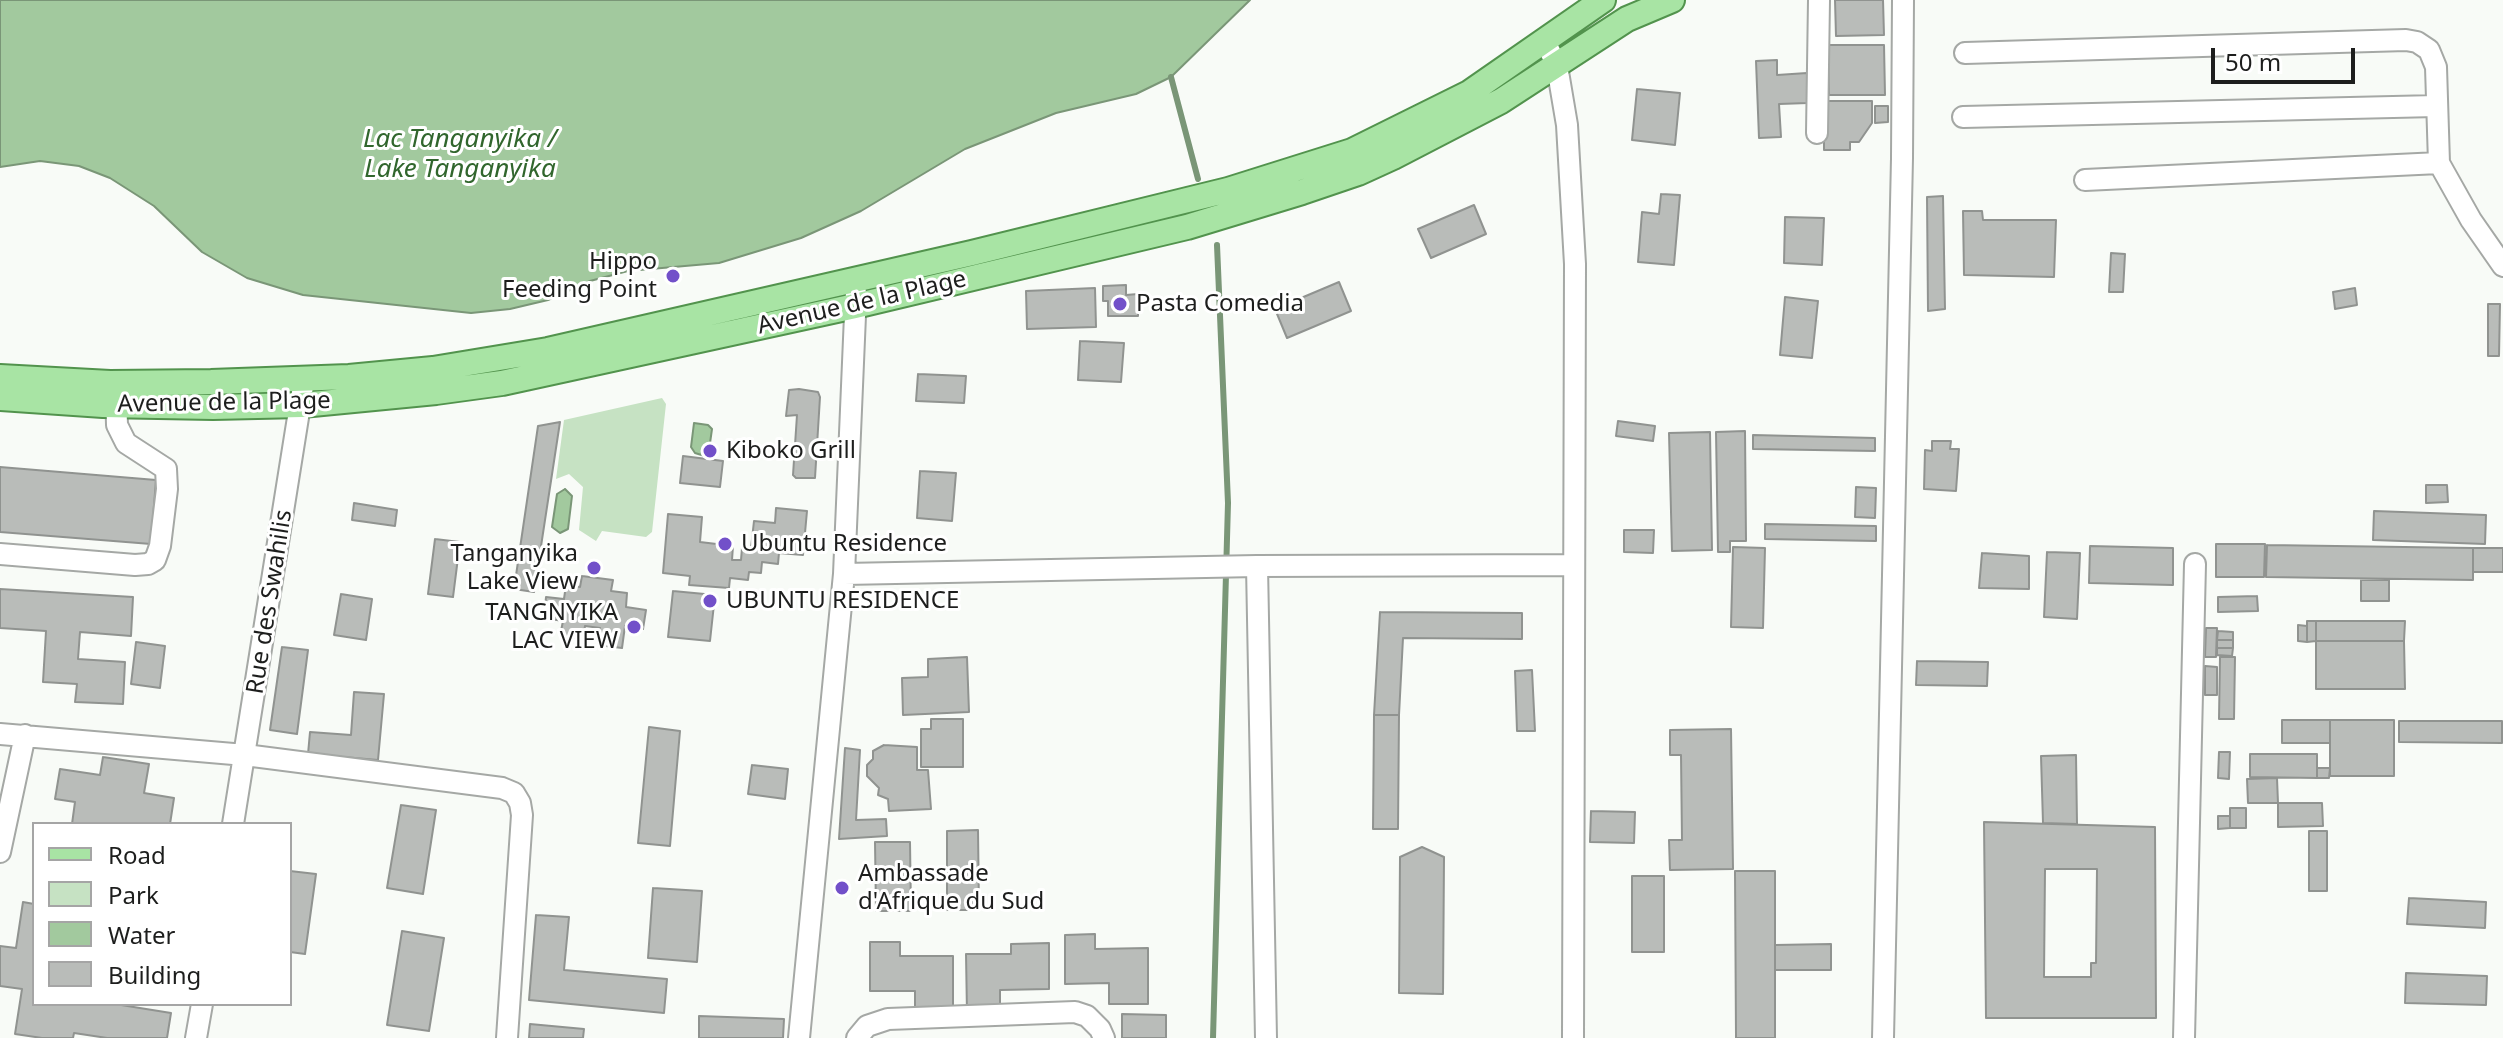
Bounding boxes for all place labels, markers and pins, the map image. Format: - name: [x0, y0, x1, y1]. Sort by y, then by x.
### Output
- place label: Hippo Feeding Point: [502, 248, 657, 304]
- marker: Hippo Feeding Point: [664, 267, 682, 285]
- place label: Pasta Comedia: [1136, 290, 1304, 318]
- marker: Pasta Comedia: [1111, 295, 1129, 313]
- place label: Kiboko Grill: [726, 437, 856, 465]
- marker: Kiboko Grill: [701, 442, 719, 460]
- place label: Ubuntu Residence: [741, 530, 947, 558]
- marker: Ubuntu Residence: [716, 535, 734, 553]
- place label: Tanganyika Lake View: [451, 540, 578, 596]
- marker: Tanganyika Lake View: [585, 559, 603, 577]
- place label: UBUNTU RESIDENCE: [726, 587, 959, 615]
- marker: UBUNTU RESIDENCE: [701, 592, 719, 610]
- place label: TANGNYIKA LAC VIEW: [485, 599, 618, 655]
- marker: TANGNYIKA LAC VIEW: [625, 618, 643, 636]
- place label: Ambassade d'Afrique du Sud: [858, 860, 1044, 916]
- marker: Ambassade d'Afrique du Sud: [833, 879, 851, 897]

